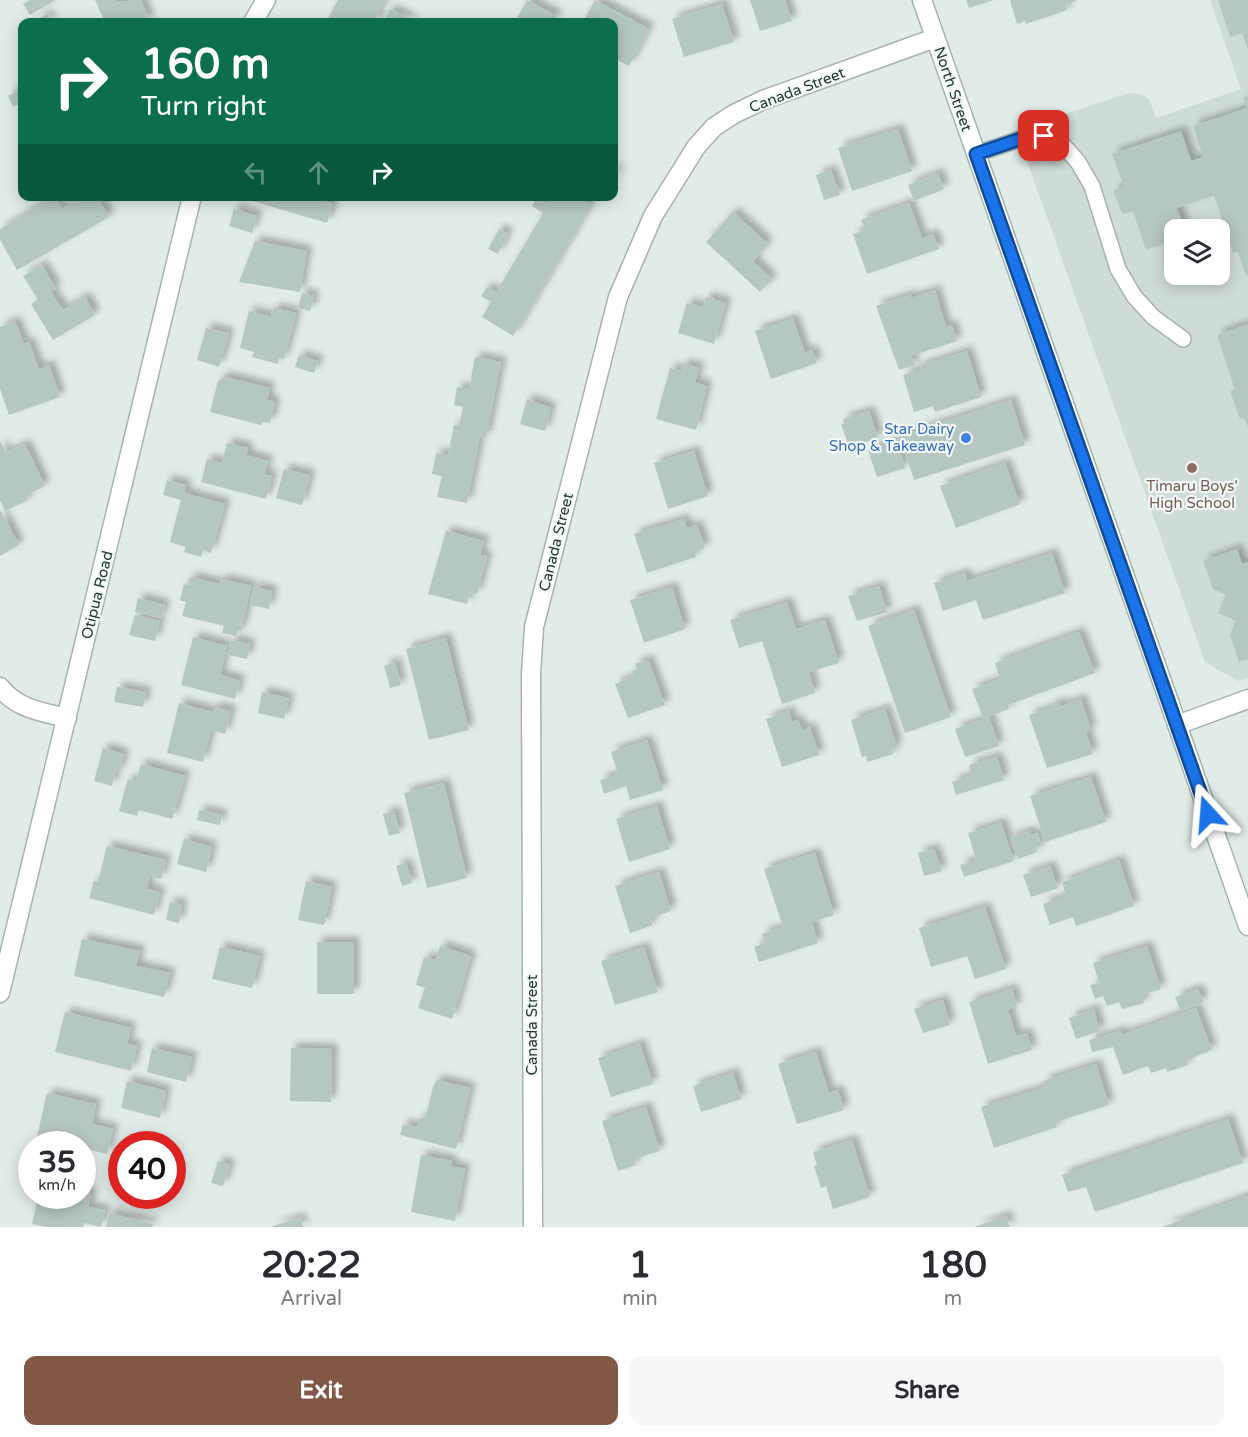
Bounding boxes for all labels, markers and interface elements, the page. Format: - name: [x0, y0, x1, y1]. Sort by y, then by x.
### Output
- text: 160 m: [141, 39, 270, 90]
- icon: right: [42, 42, 120, 120]
- street label: North Street: [930, 44, 976, 134]
- street label: Canada Street: [747, 63, 848, 117]
- text: Turn right: [141, 90, 267, 123]
- pin: [1018, 110, 1069, 161]
- icon: arrive: [1027, 119, 1060, 152]
- icon: left: [239, 156, 272, 189]
- icon: ahead: [302, 156, 335, 189]
- icon: right: [365, 156, 398, 189]
- map controls: [1164, 219, 1230, 285]
- button: layers: [1164, 219, 1230, 285]
- place label: Star Dairy Shop & Takeaway: [829, 420, 954, 455]
- marker: Star Dairy Shop & Takeaway: [959, 431, 973, 445]
- marker: Timaru Boys' High School: [1185, 461, 1199, 475]
- place label: Timaru Boys' High School: [1146, 477, 1238, 512]
- street label: Canada Street: [535, 491, 577, 593]
- street label: Otipua Road: [77, 549, 117, 641]
- position arrow: [1176, 782, 1240, 846]
- street label: Canada Street: [523, 974, 541, 1076]
- speed limit sign: 40: [108, 1131, 186, 1209]
- text: 35: [38, 1144, 76, 1181]
- text: km/h: [38, 1176, 76, 1194]
- text: 20:22: [261, 1244, 361, 1287]
- text: 1: [629, 1244, 651, 1287]
- text: 180: [919, 1244, 987, 1287]
- text: Arrival: [280, 1287, 342, 1311]
- text: min: [622, 1287, 658, 1311]
- text: m: [944, 1287, 962, 1311]
- button: Exit: [24, 1356, 618, 1425]
- button: Share: [630, 1356, 1224, 1425]

